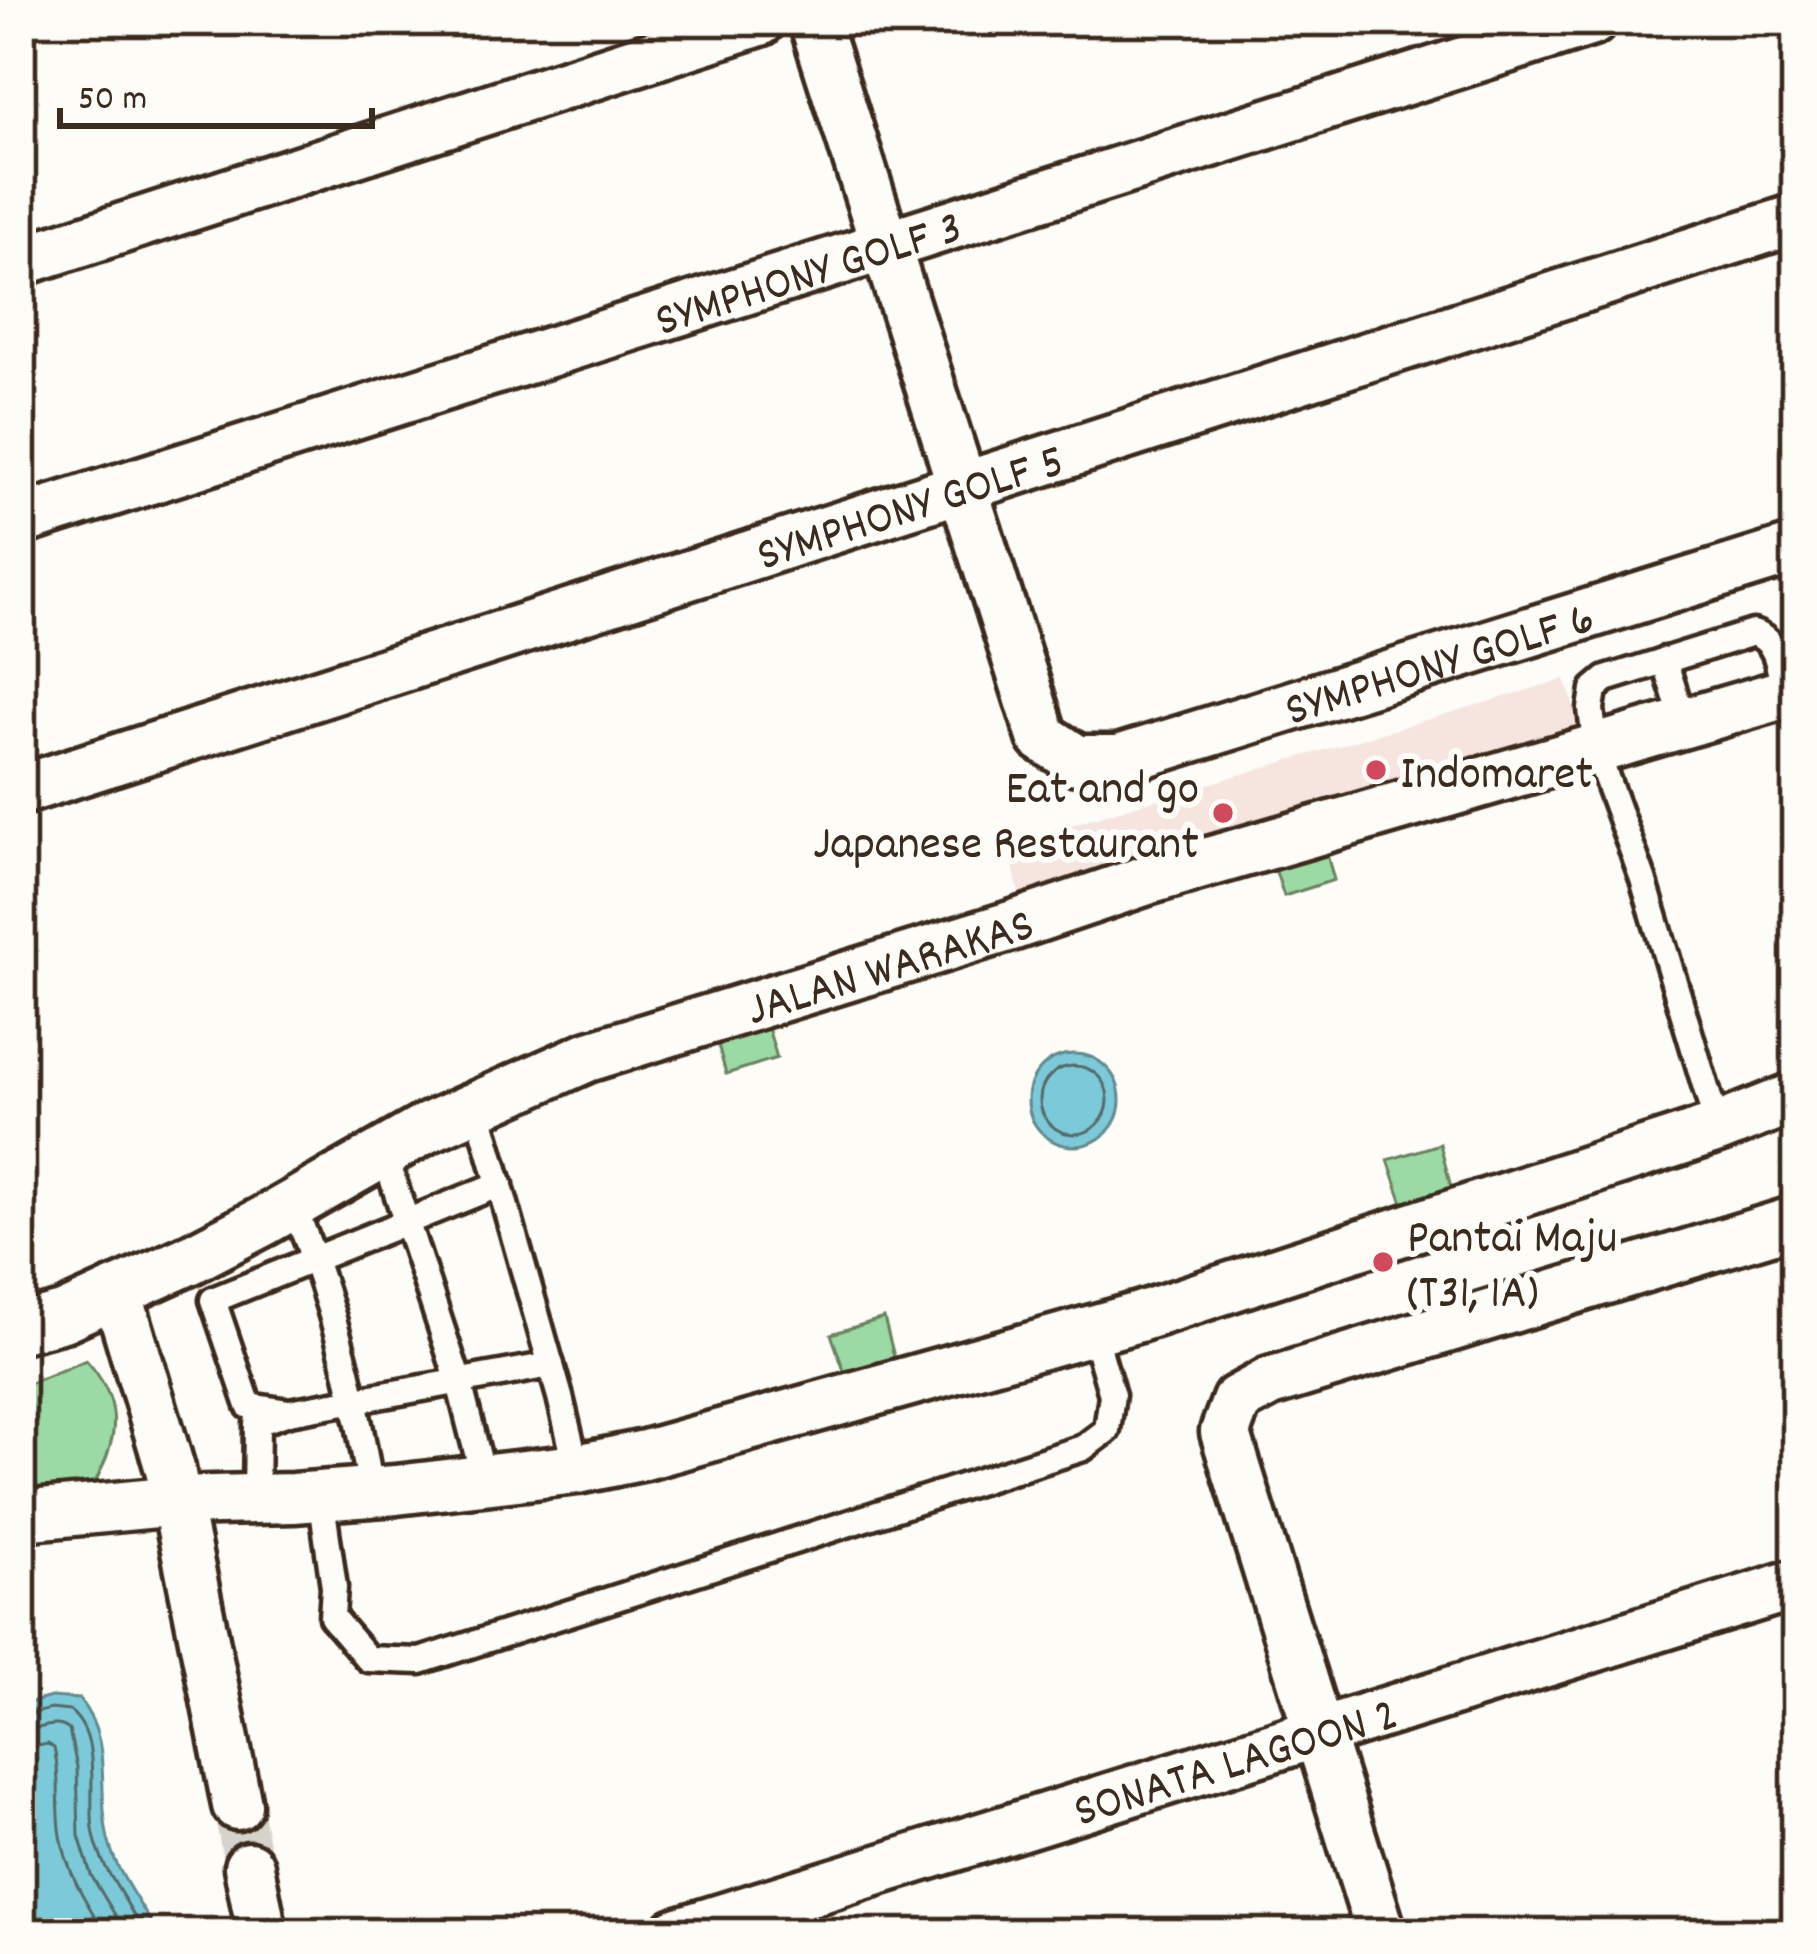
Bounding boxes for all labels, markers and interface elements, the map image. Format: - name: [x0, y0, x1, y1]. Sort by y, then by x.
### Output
- scale bar: [60, 54, 372, 128]
- text: 50 m: [78, 75, 147, 127]
- street label: SYMPHONY GOLF 3: [647, 196, 972, 358]
- street label: SYMPHONY GOLF 5: [749, 430, 1074, 593]
- street label: SYMPHONY GOLF 6: [1277, 587, 1604, 748]
- place label: Indomaret: [1400, 743, 1593, 812]
- marker: Indomaret: [1363, 757, 1389, 783]
- place label: Eat and go Japanese Restaurant: [813, 758, 1199, 882]
- marker: Eat and go Japanese Restaurant: [1210, 800, 1236, 826]
- street label: JALAN WARAKAS: [739, 894, 1044, 1048]
- place label: Pantai Maju (T31, 1A): [1407, 1207, 1617, 1331]
- marker: Pantai Maju (T31, 1A): [1370, 1249, 1396, 1275]
- street label: SONATA LAGOON 2: [1066, 1683, 1407, 1849]

